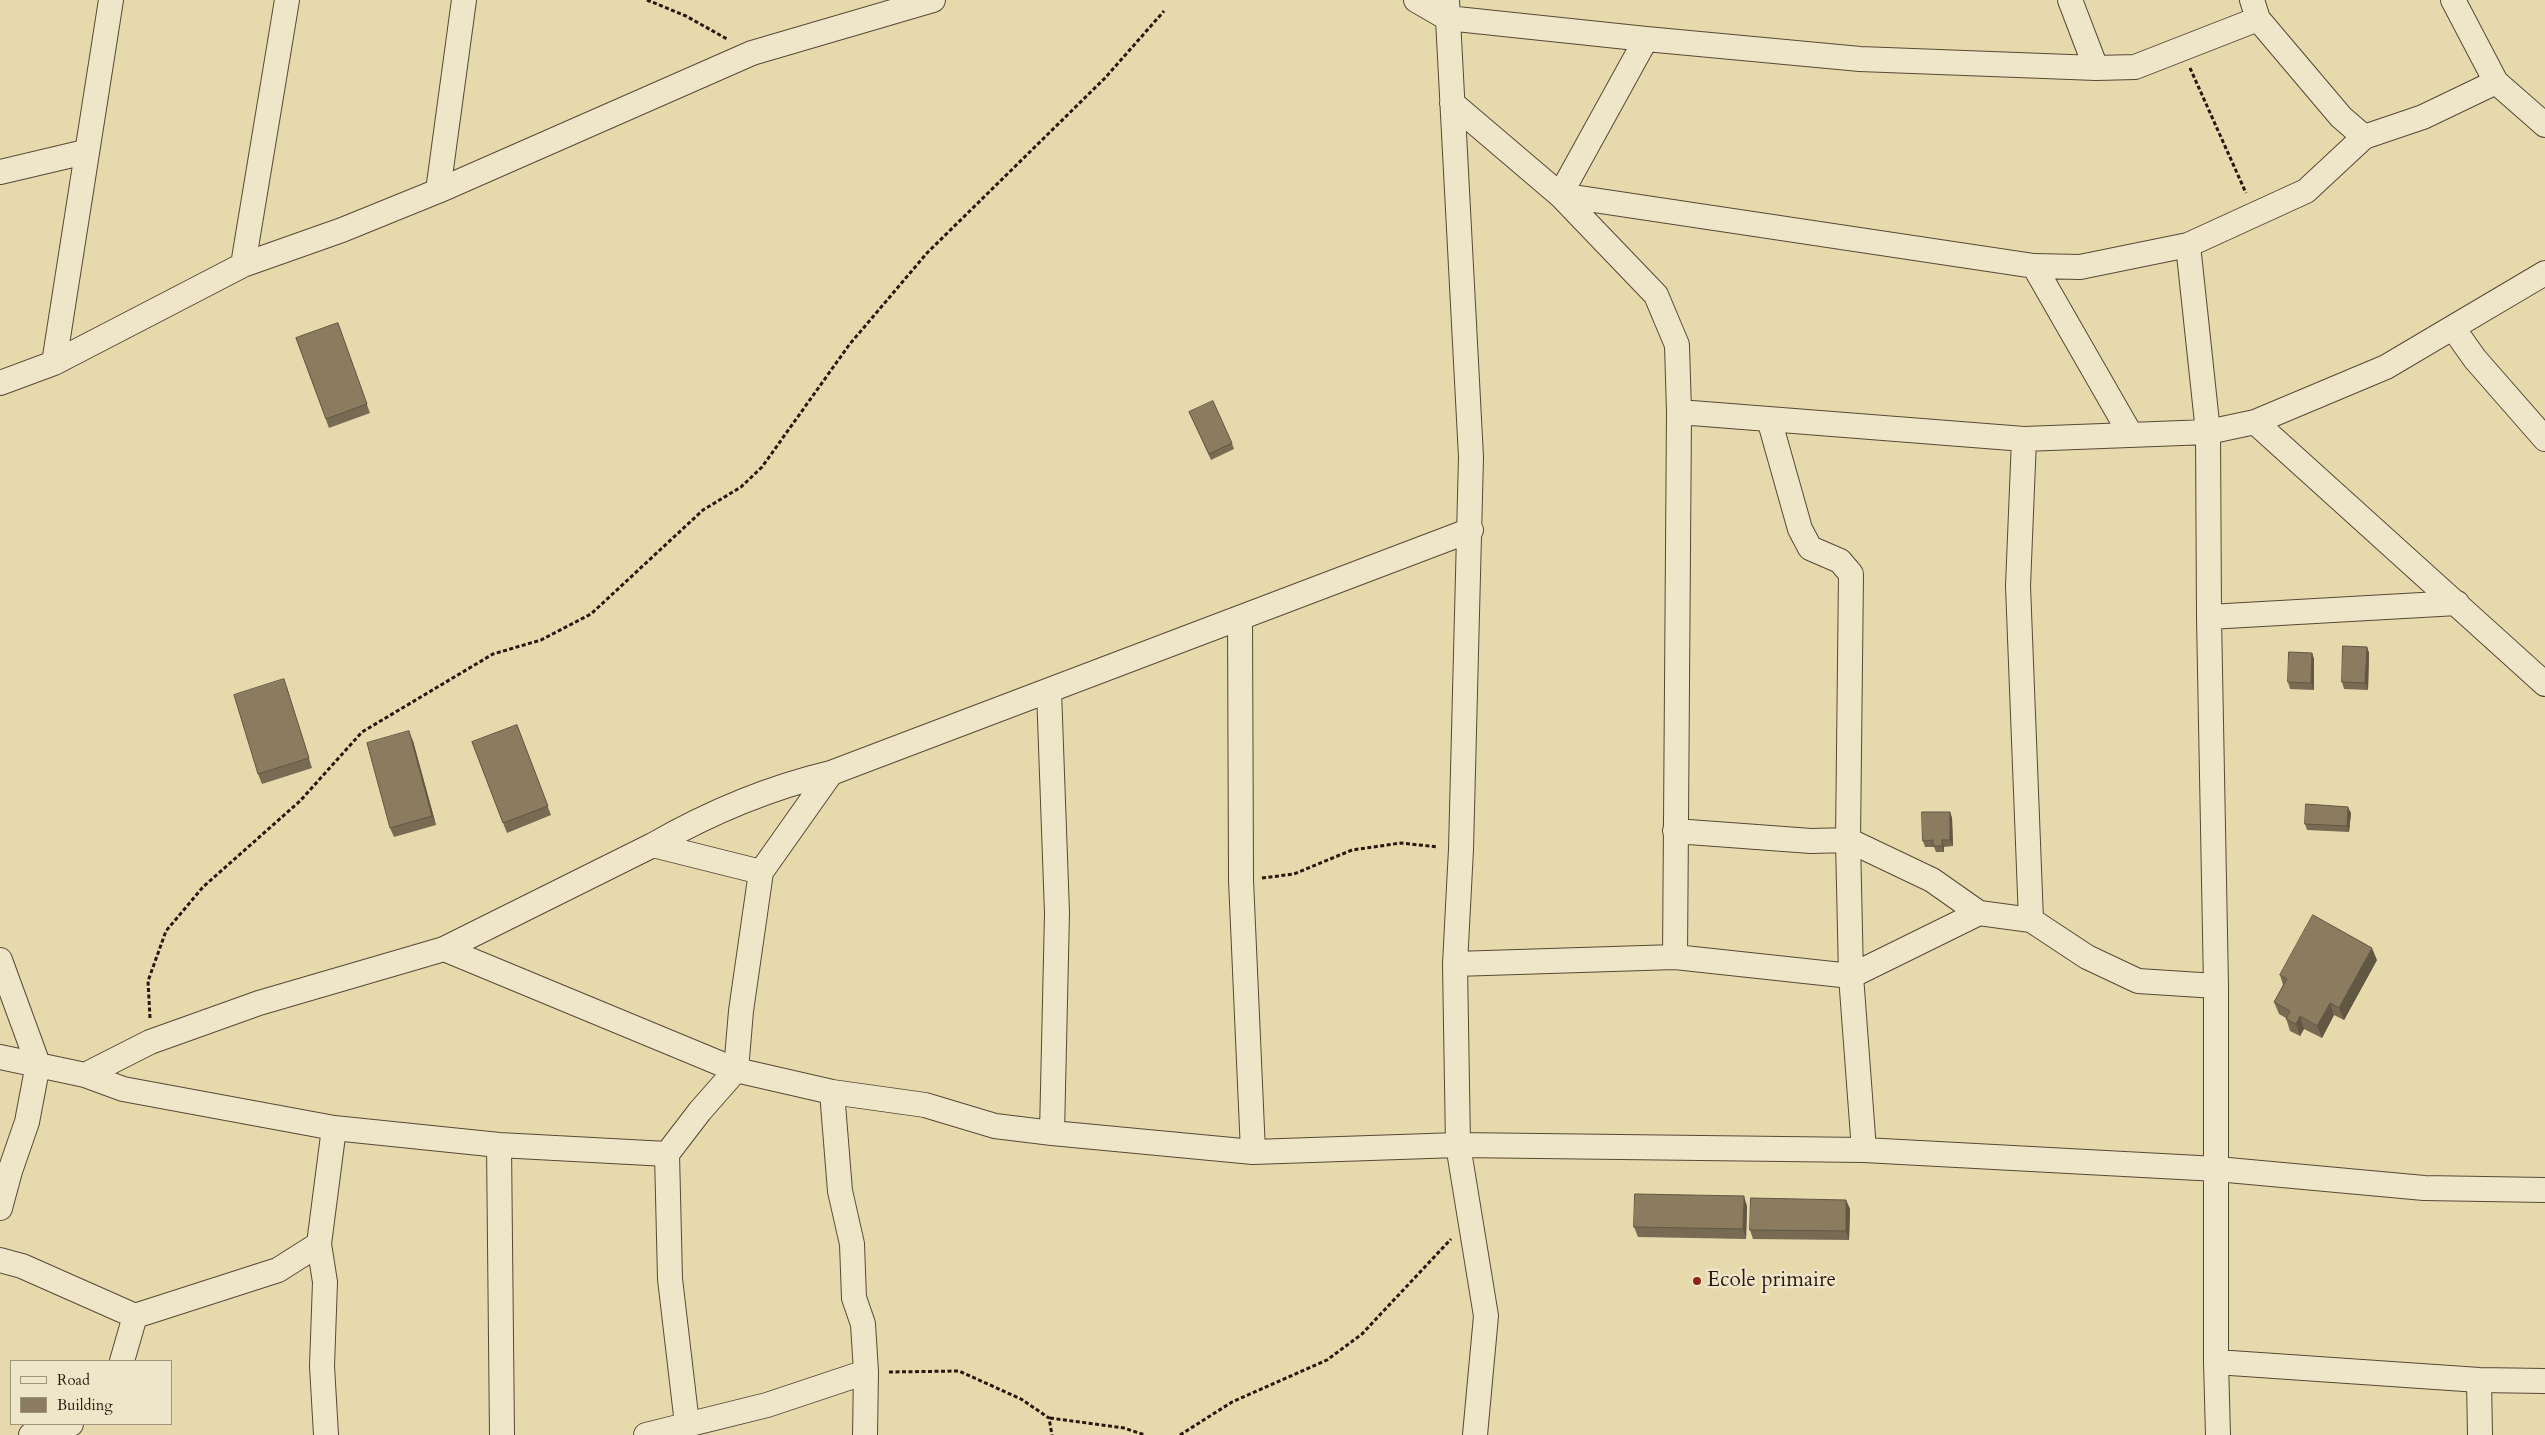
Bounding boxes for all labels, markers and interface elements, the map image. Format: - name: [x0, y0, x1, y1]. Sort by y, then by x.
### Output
- place label: Ecole primaire: [1707, 1268, 1836, 1294]
- marker: Ecole primaire: [1691, 1275, 1703, 1287]
- legend: [10, 1360, 172, 1425]
- text: Road: [57, 1370, 90, 1390]
- text: Building: [57, 1395, 113, 1415]

